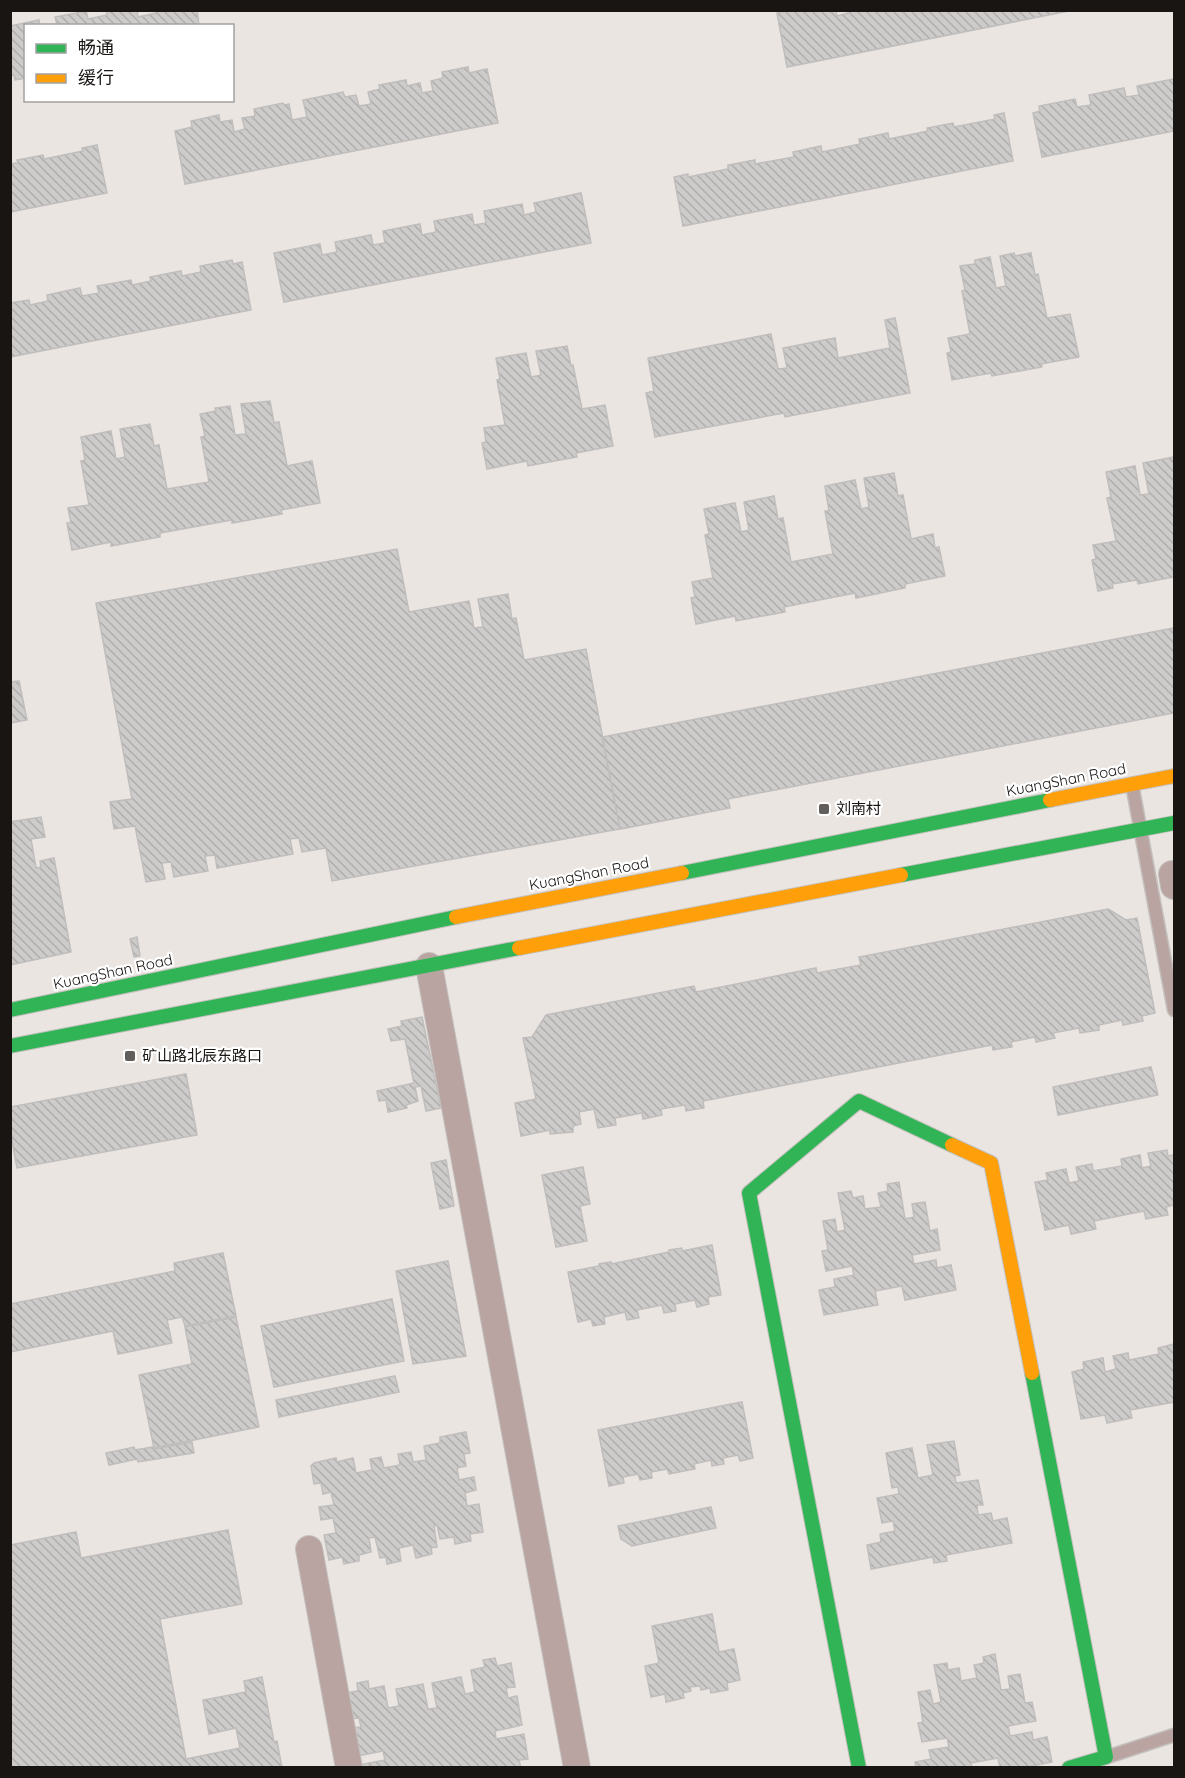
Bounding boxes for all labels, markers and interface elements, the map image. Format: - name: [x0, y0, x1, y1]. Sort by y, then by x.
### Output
- legend: [24, 24, 234, 102]
- text: 畅通: [78, 36, 114, 59]
- text: 缓行: [78, 66, 114, 89]
- street label: KuangShan Road: [1004, 759, 1127, 800]
- place label: 刘南村: [836, 799, 881, 818]
- marker: 刘南村: [817, 802, 831, 816]
- street label: KuangShan Road: [527, 853, 650, 894]
- street label: KuangShan Road: [51, 950, 174, 993]
- place label: 矿山路北辰东路口: [142, 1046, 262, 1065]
- marker: 矿山路北辰东路口: [123, 1049, 137, 1063]

